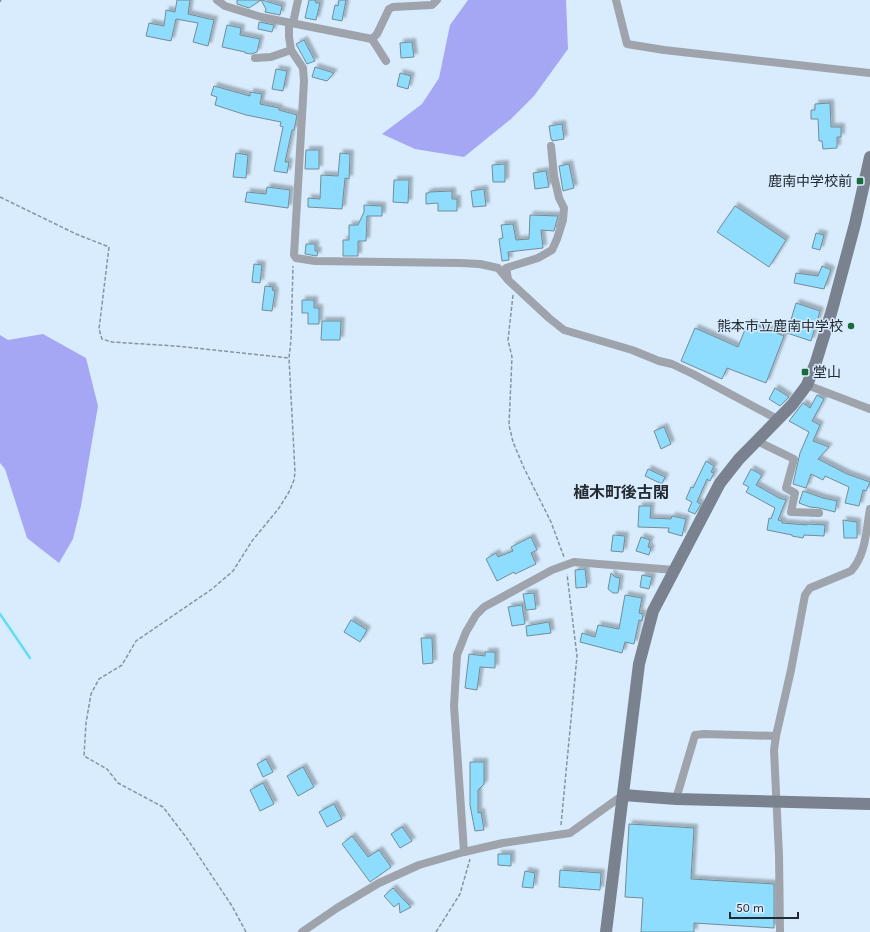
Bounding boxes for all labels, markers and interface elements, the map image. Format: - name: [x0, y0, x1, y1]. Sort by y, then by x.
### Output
- place label: 鹿南中学校前: [768, 173, 852, 190]
- marker: 鹿南中学校前: [855, 176, 865, 186]
- place label: 熊本市立鹿南中学校: [717, 318, 843, 335]
- marker: 熊本市立鹿南中学校: [846, 321, 856, 331]
- place label: 堂山: [813, 364, 841, 381]
- marker: 堂山: [800, 367, 810, 377]
- district label: 植木町後古閑: [573, 483, 669, 502]
- scale bar: [730, 894, 798, 920]
- text: 50 m: [736, 901, 764, 915]

